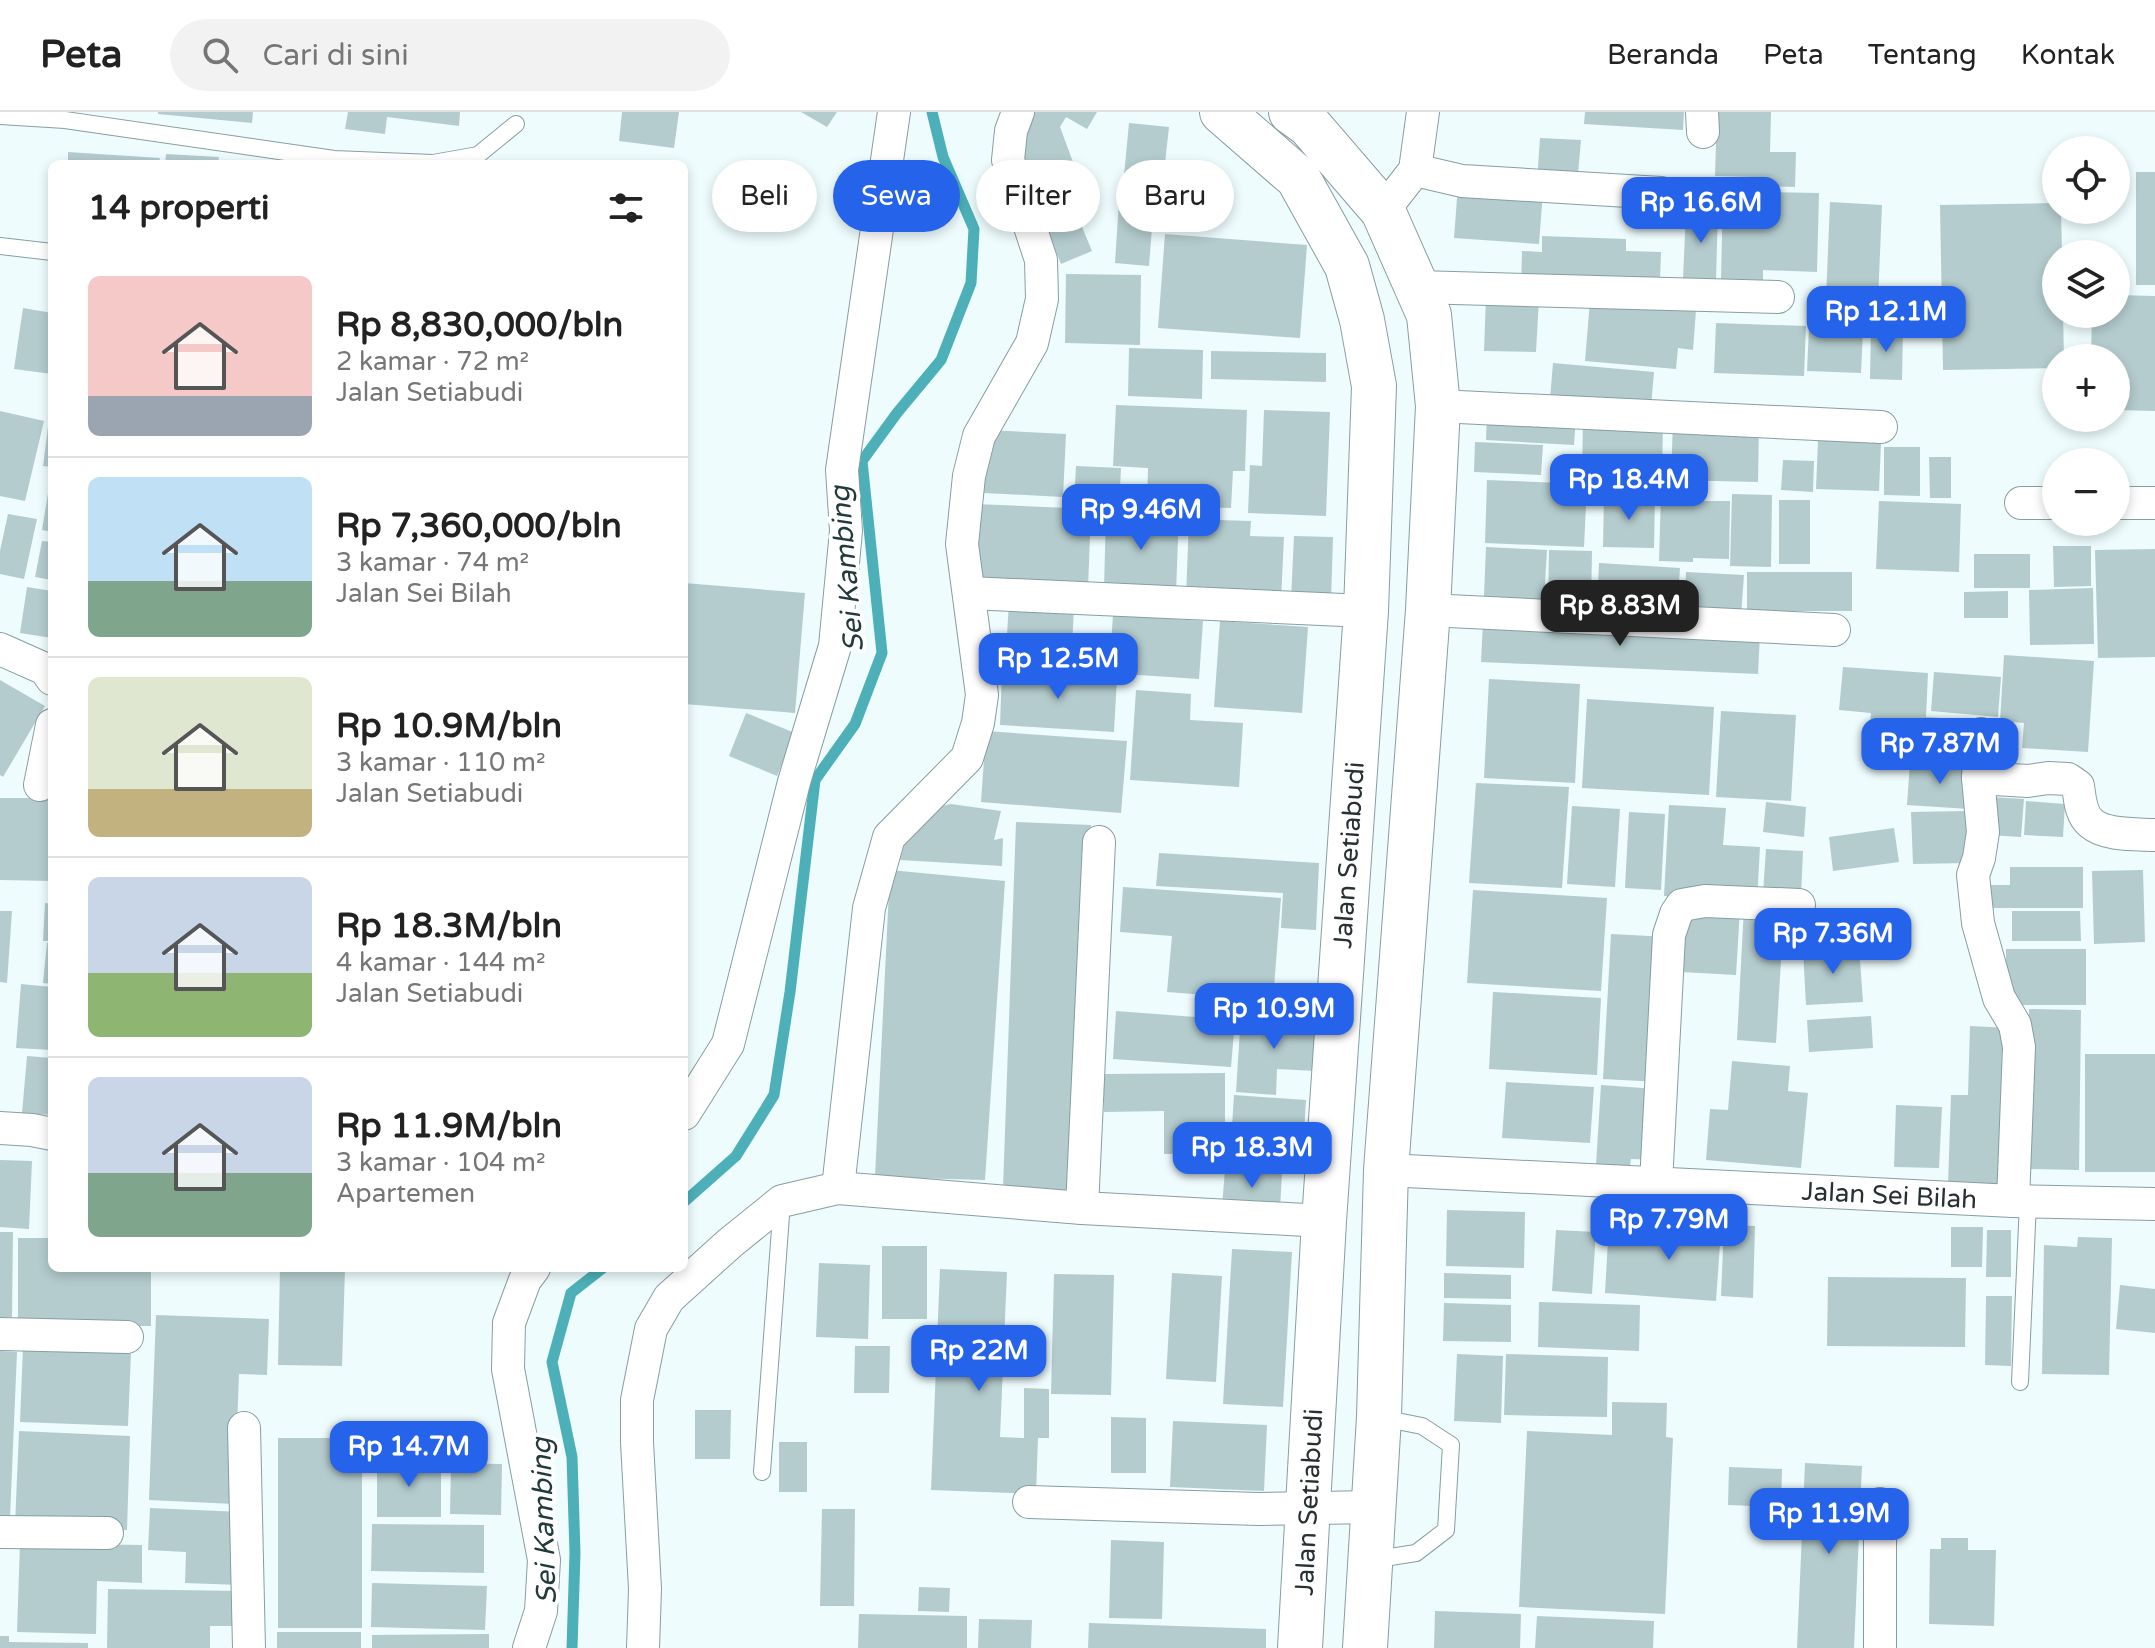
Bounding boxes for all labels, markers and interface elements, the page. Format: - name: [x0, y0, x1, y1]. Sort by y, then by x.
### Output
- search box: [170, 19, 730, 91]
- text: Peta: [40, 32, 122, 78]
- icon: search: [198, 33, 242, 77]
- text: Cari di sini: [262, 37, 409, 74]
- text: Beranda: [1607, 38, 1719, 72]
- text: Peta: [1763, 38, 1824, 72]
- text: Tentang: [1868, 38, 1977, 72]
- text: Kontak: [2021, 38, 2115, 72]
- map controls: [2042, 136, 2130, 536]
- button: locate: [2042, 136, 2130, 224]
- chip: Beli: [712, 160, 817, 232]
- chip: Sewa: [833, 160, 960, 232]
- chip: Filter: [976, 160, 1100, 232]
- chip: Baru: [1116, 160, 1234, 232]
- pin: Rp 16.6M: [1618, 177, 1784, 245]
- icon: filters: [604, 186, 648, 230]
- text: Rp 16.6M: [1640, 187, 1762, 218]
- text: 14 properti: [88, 188, 269, 229]
- button: layers: [2042, 240, 2130, 328]
- pin: Rp 12.1M: [1803, 286, 1969, 354]
- text: Rp 12.1M: [1825, 296, 1947, 327]
- text: Rp 8,830,000/bln: [336, 305, 623, 346]
- icon: home: [152, 308, 248, 404]
- button: +: [2042, 344, 2130, 432]
- text: 2 kamar · 72 m²: [336, 346, 529, 377]
- text: Jalan Setiabudi: [336, 377, 523, 408]
- button: −: [2042, 448, 2130, 536]
- pin: Rp 18.4M: [1546, 454, 1712, 522]
- text: Rp 18.4M: [1568, 464, 1690, 495]
- water label: Sei Kambing: [823, 483, 871, 654]
- pin: Rp 9.46M: [1058, 484, 1224, 552]
- text: Rp 9.46M: [1080, 494, 1202, 525]
- text: Rp 7,360,000/bln: [336, 506, 622, 547]
- icon: home: [152, 509, 248, 605]
- text: 3 kamar · 74 m²: [336, 547, 529, 578]
- text: Jalan Sei Bilah: [336, 578, 512, 609]
- pin: Rp 8.83M: [1537, 580, 1703, 648]
- text: Rp 8.83M: [1559, 590, 1681, 621]
- pin: Rp 12.5M: [975, 633, 1141, 701]
- text: Rp 12.5M: [997, 643, 1119, 674]
- text: Rp 10.9M/bln: [336, 706, 562, 747]
- icon: home: [152, 709, 248, 805]
- pin: Rp 7.87M: [1857, 718, 2023, 786]
- text: Rp 7.87M: [1879, 728, 2001, 759]
- text: 3 kamar · 110 m²: [336, 747, 546, 778]
- street label: Jalan Setiabudi: [1327, 761, 1371, 949]
- text: Jalan Setiabudi: [336, 778, 523, 809]
- text: Rp 18.3M/bln: [336, 906, 562, 947]
- pin: Rp 7.36M: [1750, 908, 1916, 976]
- icon: home: [152, 909, 248, 1005]
- text: Rp 7.36M: [1772, 918, 1894, 949]
- text: 4 kamar · 144 m²: [336, 947, 546, 978]
- text: Jalan Setiabudi: [336, 978, 523, 1009]
- pin: Rp 10.9M: [1191, 983, 1357, 1051]
- text: Rp 10.9M: [1213, 993, 1335, 1024]
- text: Rp 11.9M/bln: [336, 1106, 562, 1147]
- icon: home: [152, 1109, 248, 1205]
- pin: Rp 18.3M: [1169, 1122, 1335, 1190]
- text: Rp 18.3M: [1191, 1132, 1313, 1163]
- text: 3 kamar · 104 m²: [336, 1147, 546, 1178]
- street label: Jalan Sei Bilah: [1801, 1175, 1978, 1215]
- text: Apartemen: [336, 1178, 475, 1209]
- pin: Rp 7.79M: [1586, 1194, 1752, 1262]
- text: Rp 7.79M: [1609, 1204, 1729, 1235]
- pin: Rp 22M: [914, 1325, 1044, 1393]
- text: Rp 22M: [929, 1335, 1029, 1366]
- street label: Jalan Setiabudi: [1289, 1408, 1329, 1596]
- pin: Rp 14.7M: [326, 1421, 492, 1489]
- text: Rp 14.7M: [348, 1431, 470, 1462]
- water label: Sei Kambing: [524, 1436, 564, 1605]
- pin: Rp 11.9M: [1746, 1488, 1912, 1556]
- text: Rp 11.9M: [1768, 1498, 1890, 1529]

